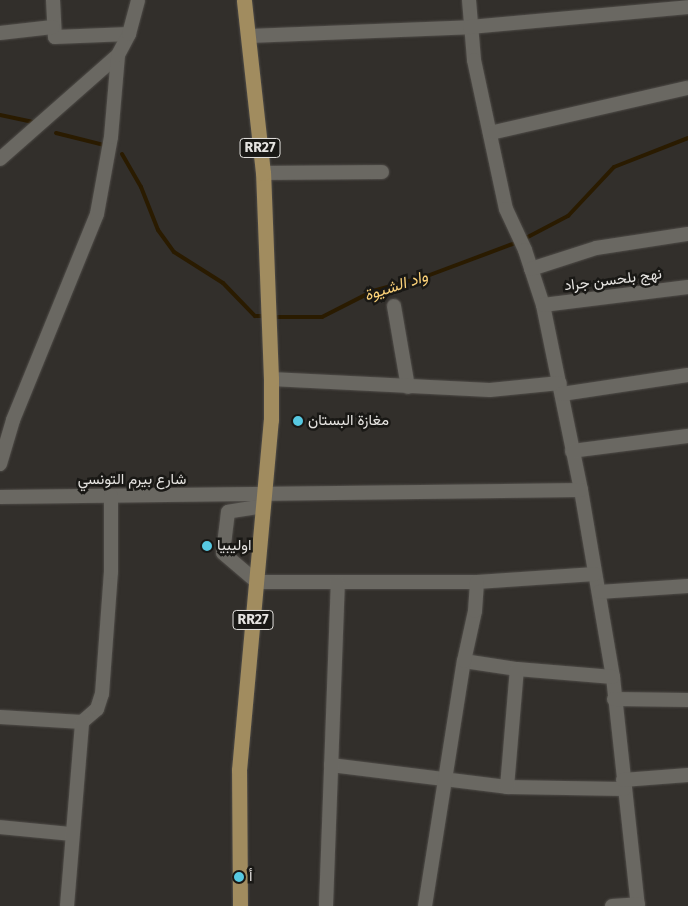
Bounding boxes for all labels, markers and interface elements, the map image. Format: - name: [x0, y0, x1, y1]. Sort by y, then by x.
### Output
- road number: RR27: [239, 136, 281, 160]
- street label: نهج بلحسن جراد: [563, 265, 663, 295]
- water label: واد الشيوة: [362, 267, 430, 305]
- place label: مغازة البستان: [308, 412, 389, 430]
- marker: مغازة البستان: [292, 415, 304, 427]
- street label: شارع بيرم التونسي: [78, 471, 186, 489]
- place label: اوليبيا: [217, 537, 251, 555]
- marker: اوليبيا: [201, 540, 213, 552]
- road number: RR27: [232, 608, 274, 632]
- place label: أ: [249, 868, 252, 886]
- marker: أ: [233, 871, 245, 883]

